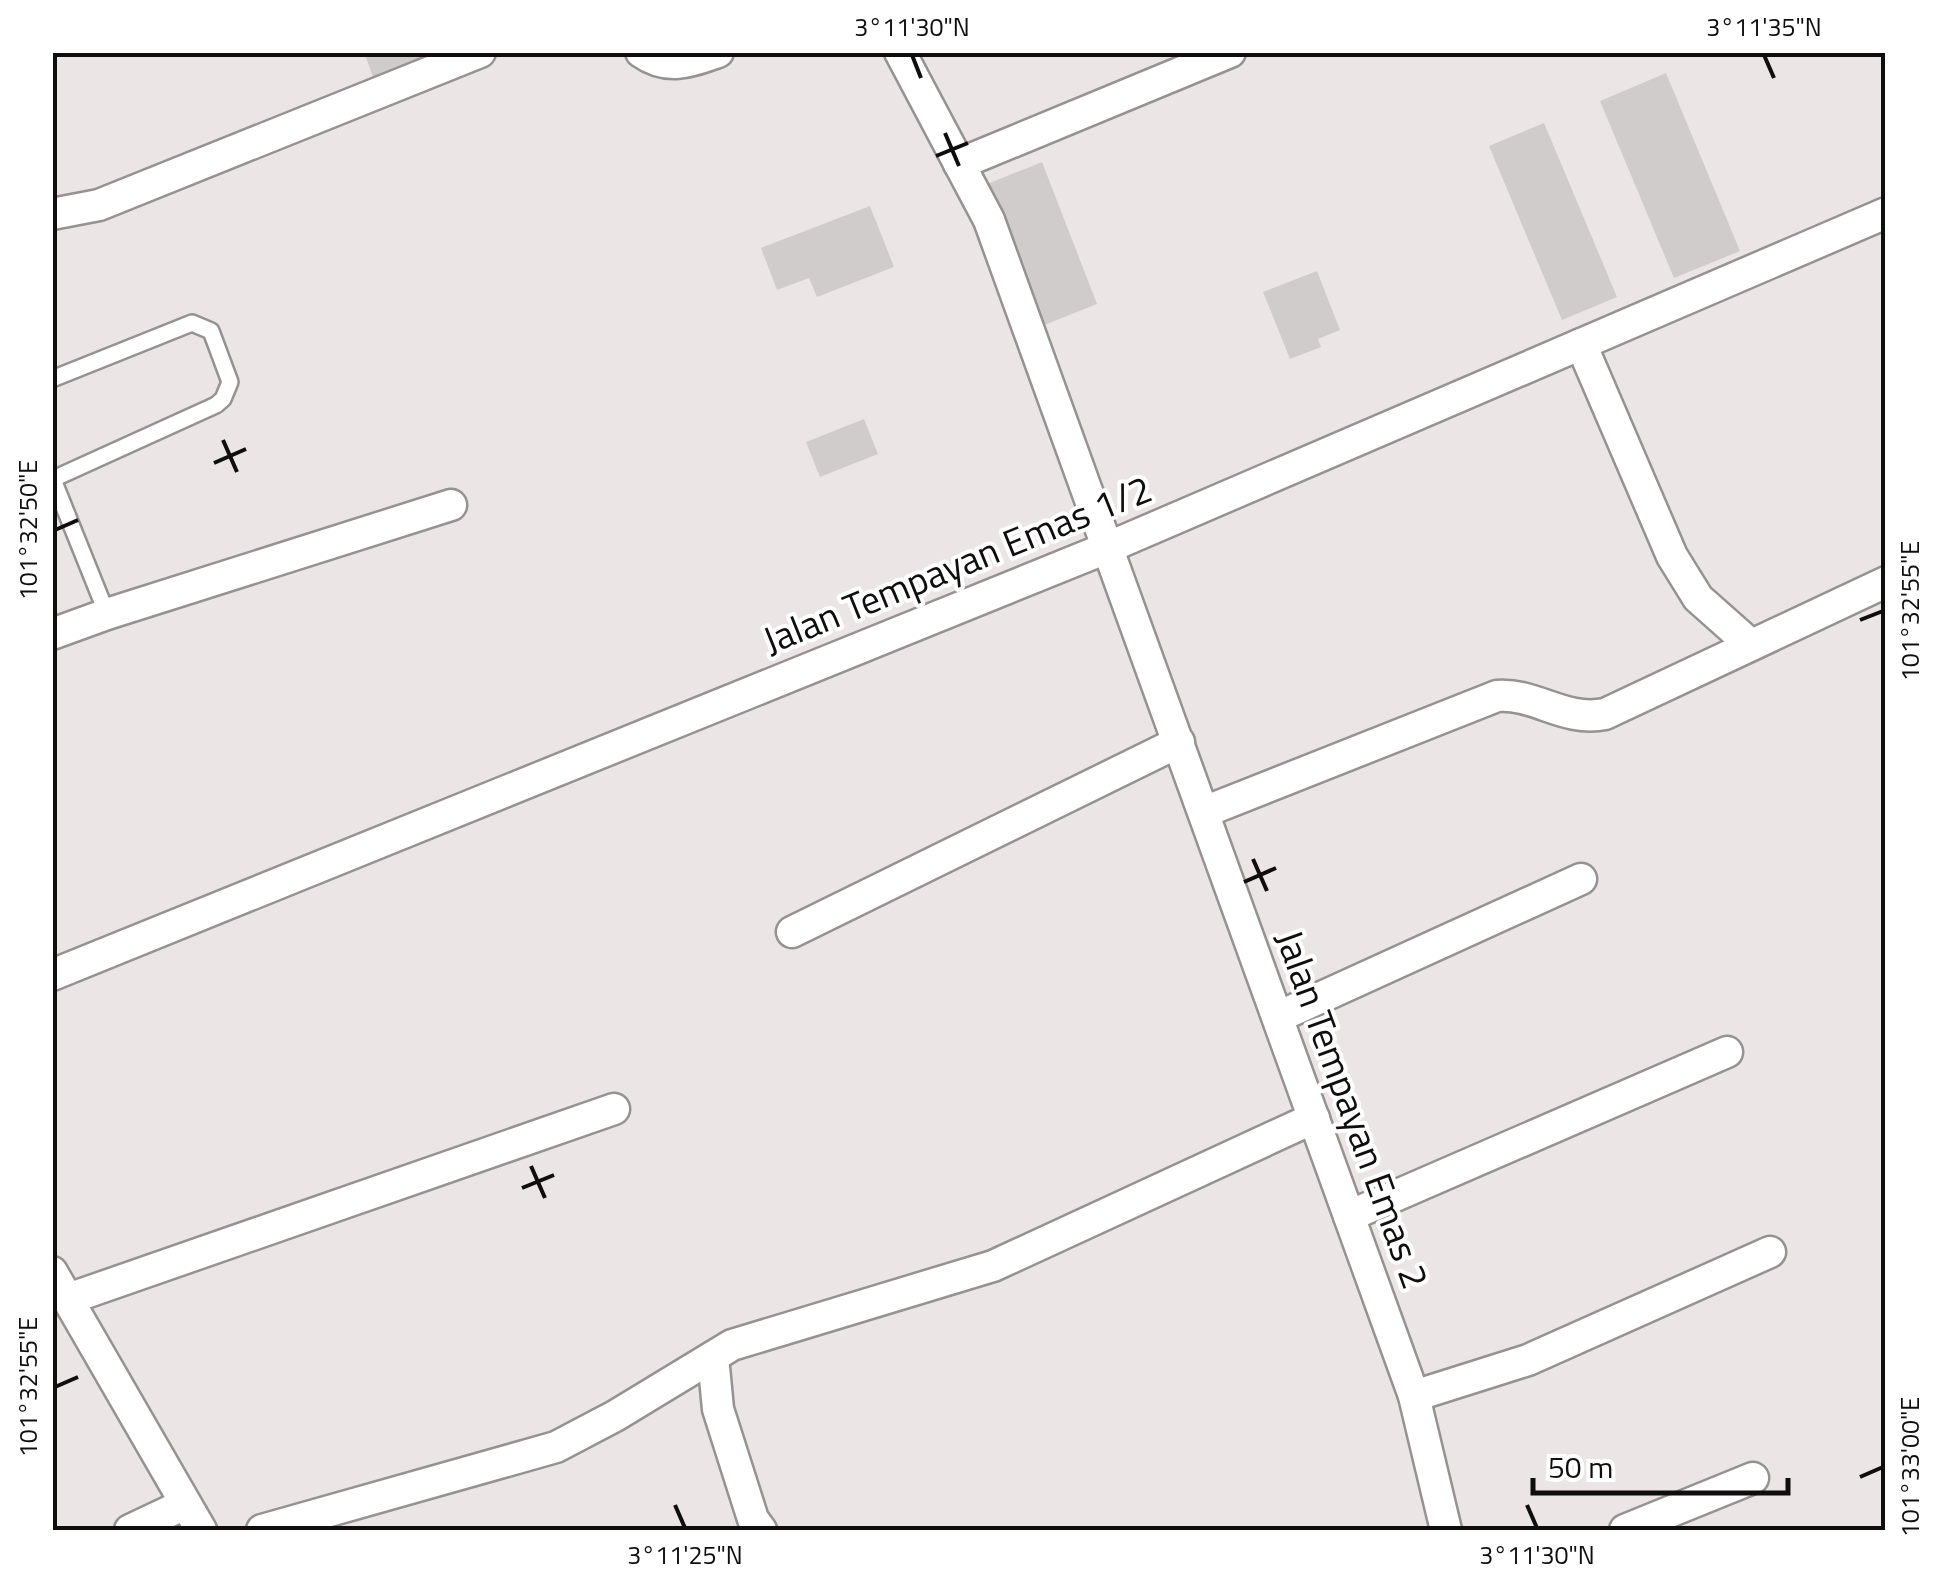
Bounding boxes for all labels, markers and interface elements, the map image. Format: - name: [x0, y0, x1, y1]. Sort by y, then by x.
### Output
- text: 3°11'30"N: [854, 8, 970, 46]
- text: 3°11'35"N: [1706, 8, 1822, 46]
- street label: Jalan Tempayan Emas 1/2: [754, 459, 1160, 669]
- text: 101°32'50"E: [9, 460, 47, 600]
- text: 101°32'55"E: [1891, 541, 1929, 681]
- street label: Jalan Tempayan Emas 2: [1261, 922, 1445, 1296]
- text: 101°32'55"E: [9, 1317, 47, 1457]
- text: 101°33'00"E: [1891, 1397, 1929, 1537]
- scale bar: [1533, 1433, 1788, 1495]
- text: 50 m: [1548, 1444, 1613, 1490]
- text: 3°11'25"N: [627, 1536, 743, 1574]
- text: 3°11'30"N: [1479, 1536, 1595, 1574]

